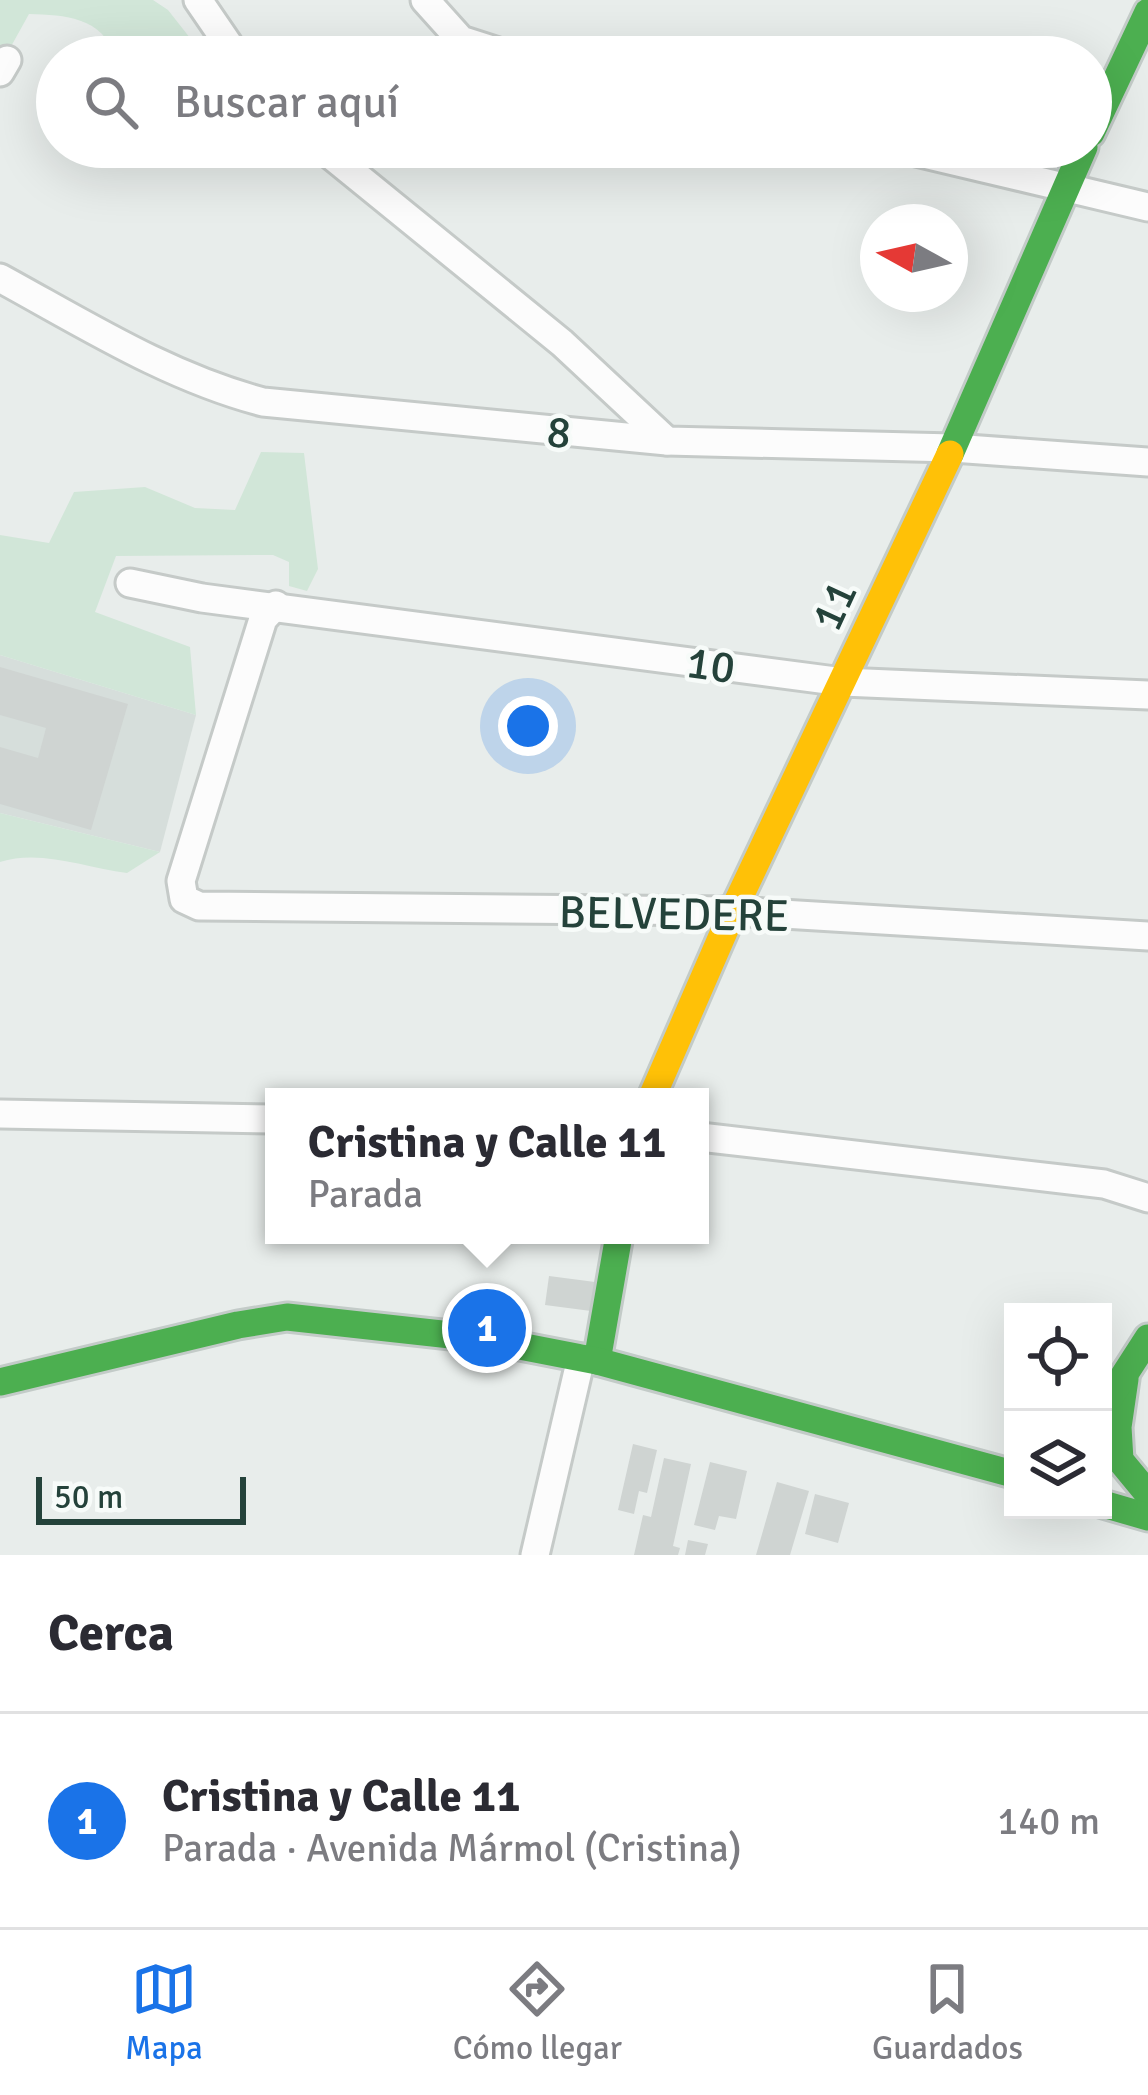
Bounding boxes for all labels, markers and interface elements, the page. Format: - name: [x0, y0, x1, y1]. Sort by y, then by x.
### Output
- search box: [36, 36, 1112, 168]
- icon: search: [78, 69, 144, 135]
- text: Buscar aquí: [174, 75, 399, 130]
- north arrow: [860, 204, 968, 312]
- street label: 8: [544, 404, 573, 461]
- street label: 11: [799, 572, 870, 639]
- street label: 10: [683, 635, 739, 696]
- your location: [498, 696, 558, 756]
- street label: BELVEDERE: [558, 885, 790, 944]
- popup: [265, 1088, 709, 1244]
- text: Cristina y Calle 11: [308, 1115, 666, 1170]
- text: Parada: [308, 1170, 423, 1218]
- pin: 1: [448, 1283, 526, 1373]
- map controls: [1004, 1303, 1112, 1519]
- button: locate: [1004, 1303, 1112, 1411]
- button: layers: [1004, 1411, 1112, 1519]
- scale bar: [36, 1471, 246, 1524]
- text: 50 m: [54, 1477, 123, 1518]
- text: Cerca: [48, 1602, 174, 1665]
- text: Cristina y Calle 11: [162, 1769, 520, 1824]
- text: 1: [76, 1797, 98, 1845]
- text: 140 m: [997, 1797, 1100, 1845]
- text: Parada · Avenida Mármol (Cristina): [162, 1824, 742, 1872]
- tab: Mapa: [125, 1956, 203, 2069]
- tab: Cómo llegar: [453, 1956, 622, 2069]
- tab: Guardados: [872, 1956, 1023, 2069]

